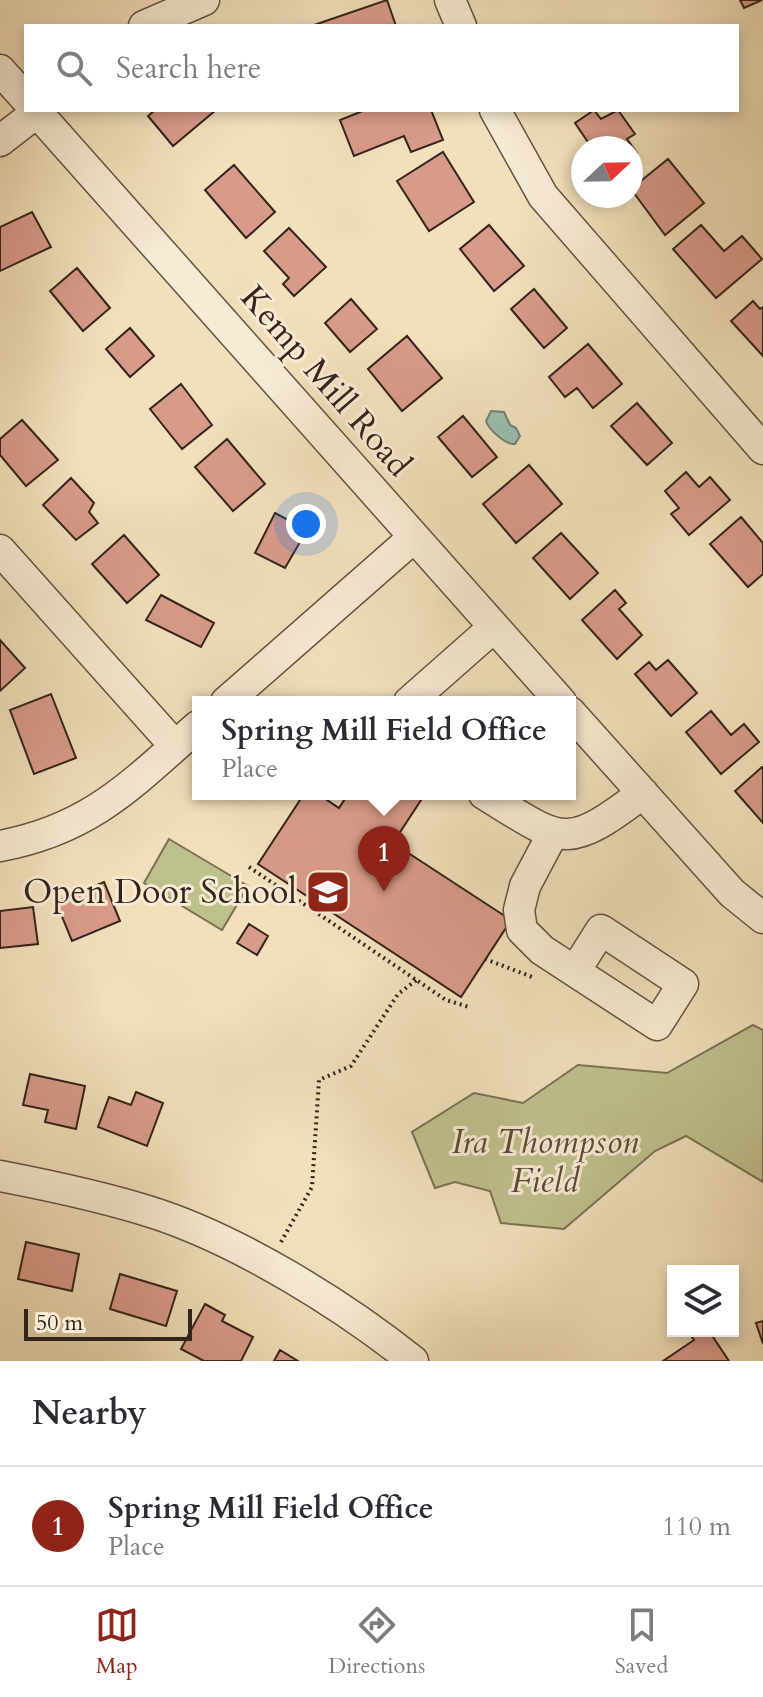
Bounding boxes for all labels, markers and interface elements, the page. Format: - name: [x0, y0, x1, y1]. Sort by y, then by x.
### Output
- search box: [24, 24, 739, 112]
- icon: search: [52, 46, 96, 90]
- text: Search here: [116, 48, 261, 89]
- north arrow: [571, 136, 643, 208]
- street label: Kemp Mill Road: [230, 276, 422, 486]
- your location: [286, 504, 326, 544]
- popup: [192, 696, 576, 800]
- text: Spring Mill Field Office: [221, 710, 547, 751]
- text: Place: [221, 751, 278, 786]
- pin: 1: [358, 826, 410, 892]
- school or university icon: Open Door School: [304, 868, 352, 916]
- place label: Open Door School: [23, 869, 297, 915]
- park label: Ira Thompson Field: [451, 1119, 639, 1204]
- map controls: [667, 1265, 739, 1337]
- button: layers: [667, 1265, 739, 1337]
- scale bar: [24, 1305, 192, 1341]
- text: 50 m: [36, 1308, 83, 1338]
- text: Nearby: [32, 1390, 147, 1436]
- text: Spring Mill Field Office: [108, 1488, 434, 1529]
- text: 1: [51, 1509, 65, 1544]
- text: 110 m: [662, 1509, 731, 1544]
- text: Place: [108, 1529, 165, 1564]
- tab: Map: [95, 1603, 139, 1681]
- tab: Directions: [328, 1603, 425, 1681]
- tab: Saved: [615, 1603, 668, 1681]

